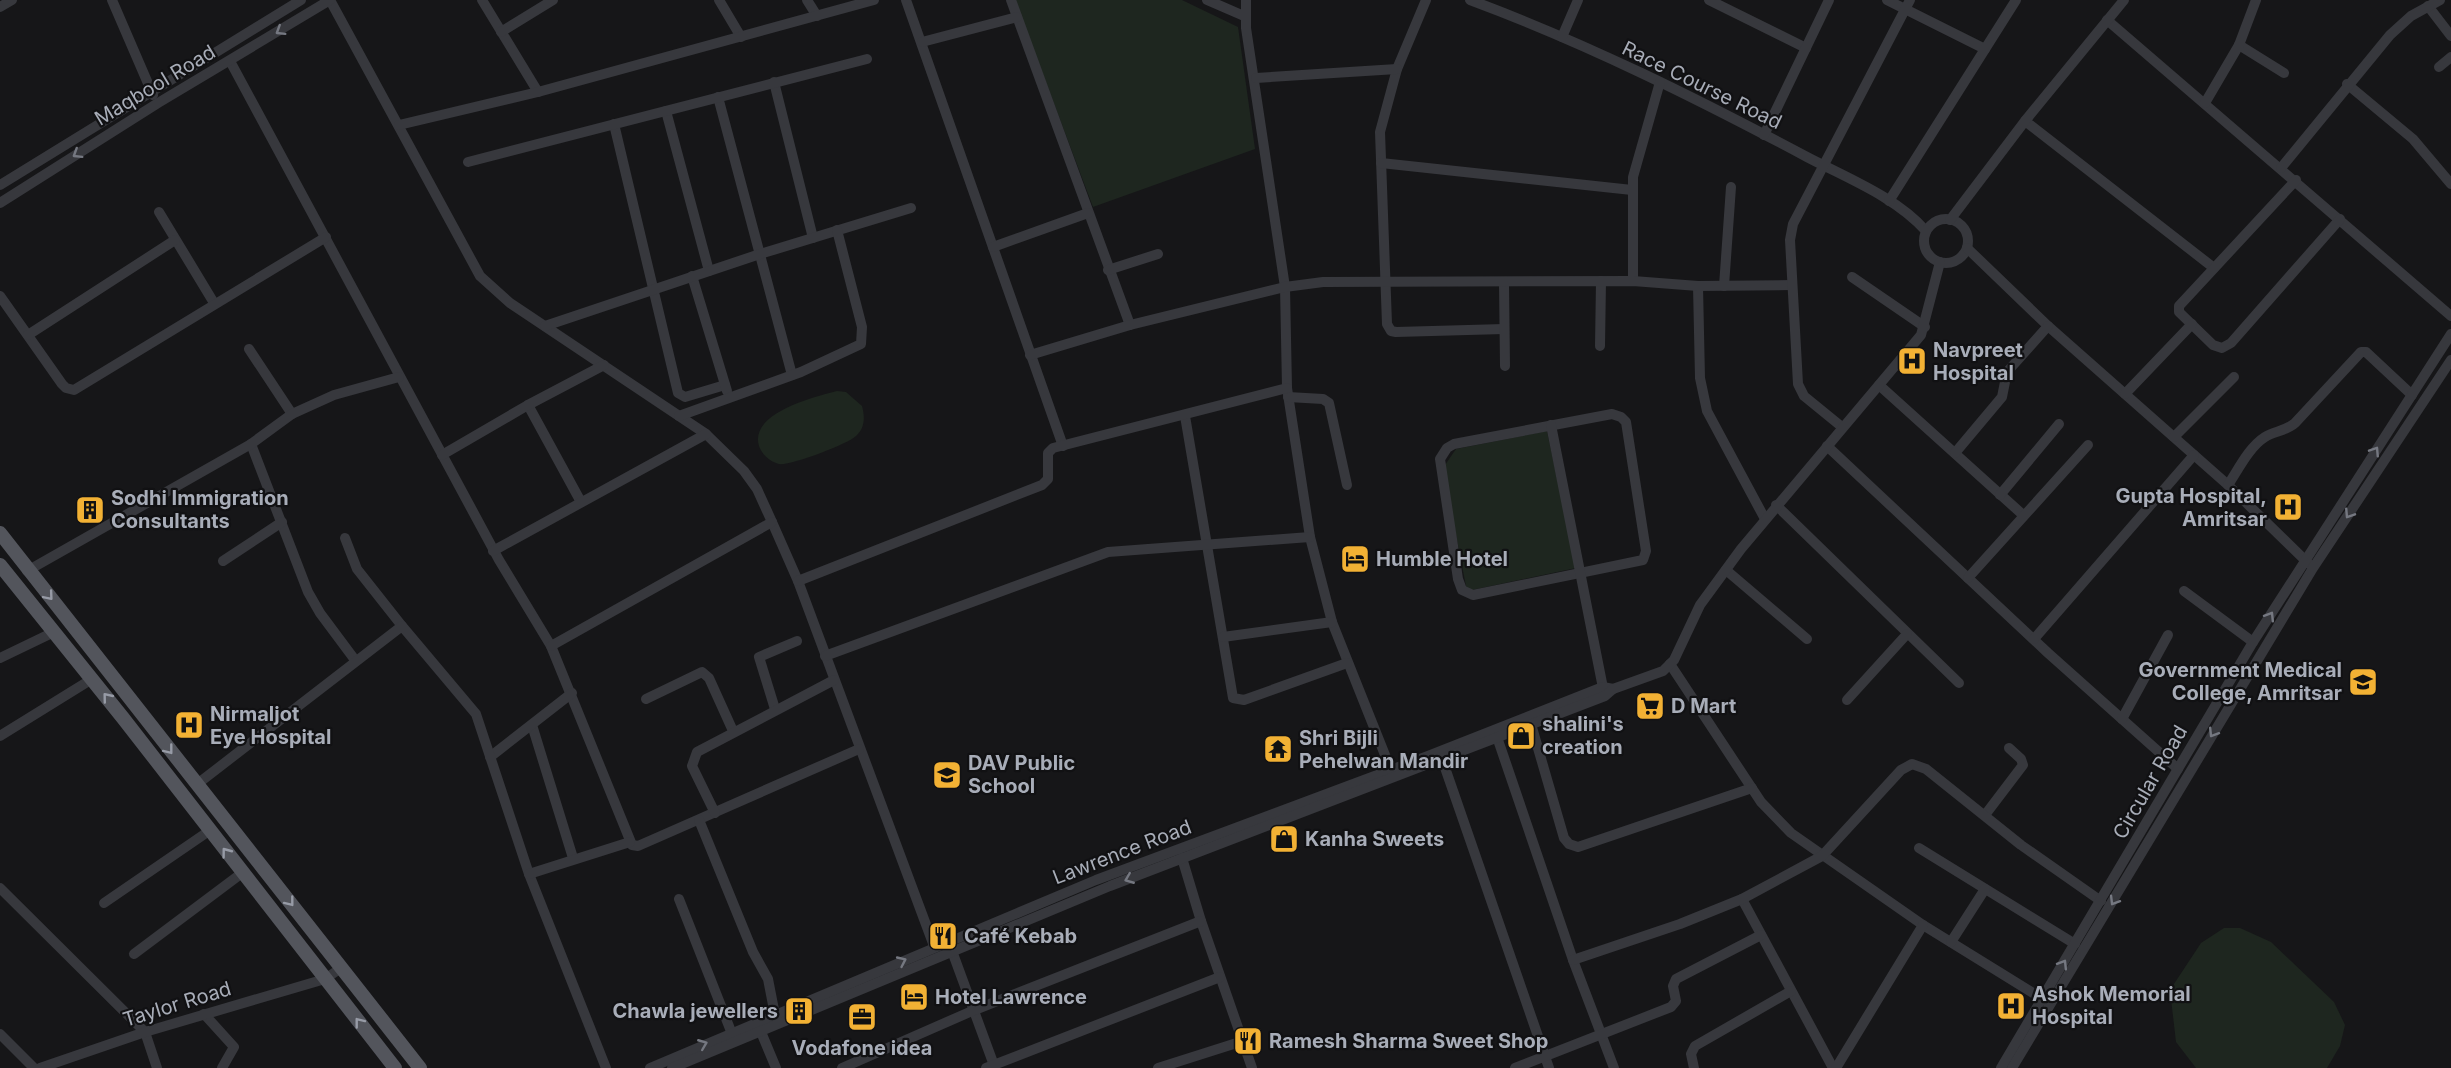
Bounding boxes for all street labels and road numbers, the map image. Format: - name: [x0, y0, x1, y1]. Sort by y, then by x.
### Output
- street label: Race Course Road: [1618, 36, 1786, 134]
- street label: Maqbool Road: [90, 40, 220, 130]
- street label: Circular Road: [2108, 721, 2192, 843]
- street label: Lawrence Road: [1049, 815, 1195, 889]
- street label: Taylor Road: [120, 976, 234, 1032]

